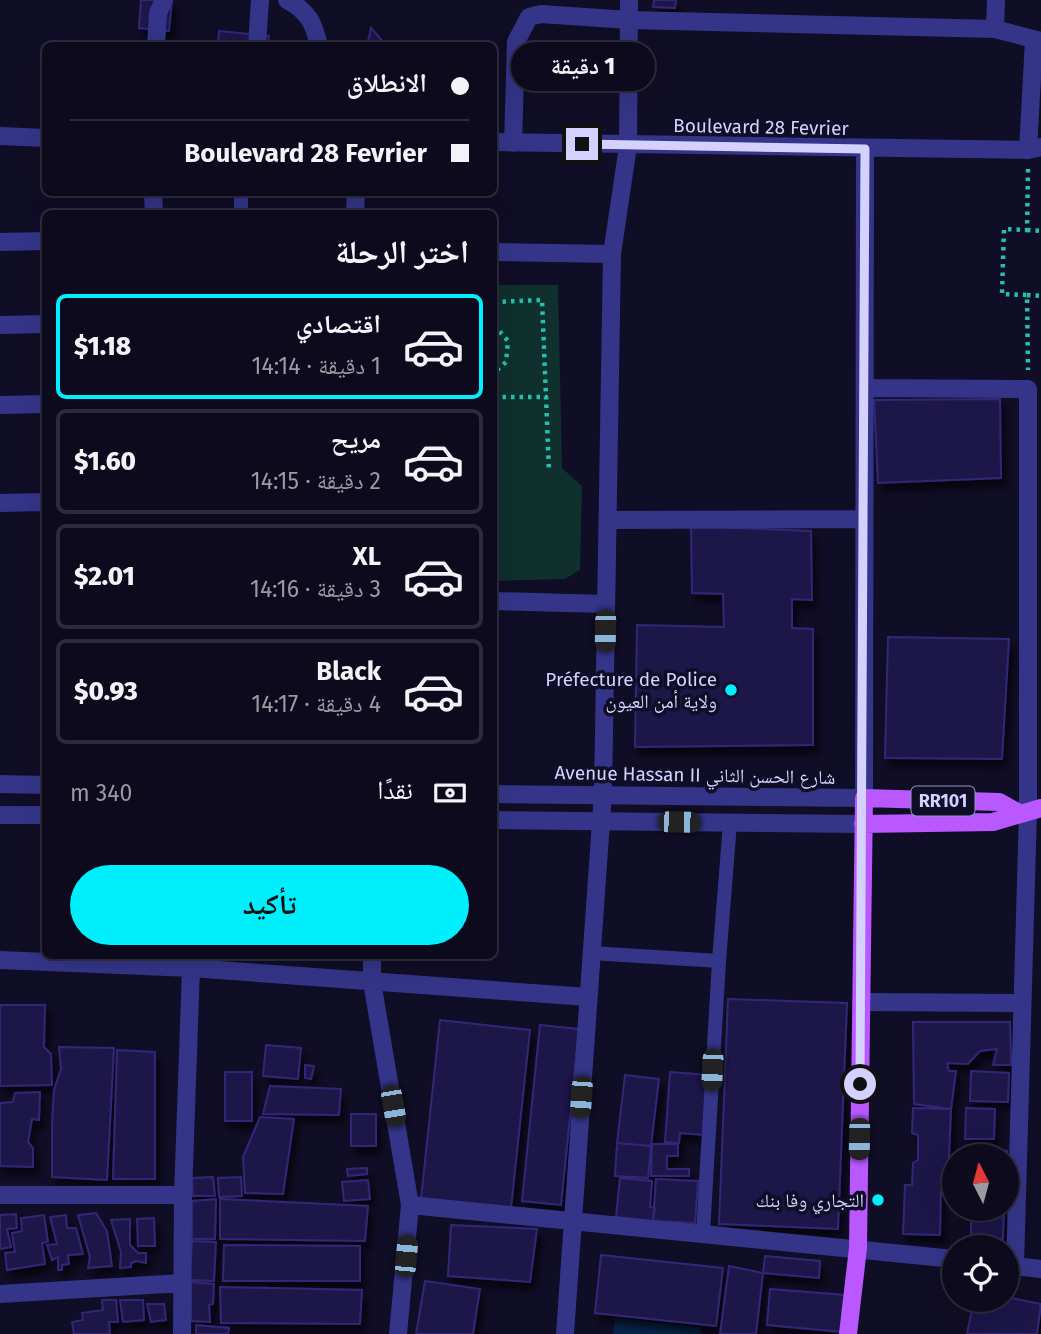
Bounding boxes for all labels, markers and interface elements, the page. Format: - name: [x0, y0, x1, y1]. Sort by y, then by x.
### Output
- callout: 1 دقيقة: [510, 43, 654, 92]
- text: 1 دقيقة: [551, 52, 615, 80]
- text: الانطلاق: [347, 68, 427, 99]
- street label: Boulevard 28 Fevrier: [673, 114, 850, 140]
- route end: [566, 128, 598, 160]
- text: Boulevard 28 Fevrier: [184, 138, 427, 169]
- text: اختر الرحلة: [335, 233, 469, 271]
- text: اقتصادي: [296, 309, 381, 340]
- icon: car: [402, 315, 465, 378]
- text: $1.18: [74, 331, 131, 362]
- text: 1 دقيقة · 14:14: [251, 352, 381, 380]
- text: مريح: [331, 424, 381, 455]
- icon: car: [402, 430, 465, 493]
- text: $1.60: [74, 446, 136, 477]
- text: 2 دقيقة · 14:15: [251, 467, 381, 495]
- text: XL: [353, 541, 381, 572]
- icon: car: [402, 545, 465, 608]
- text: $2.01: [74, 561, 135, 592]
- text: 3 دقيقة · 14:16: [250, 575, 381, 603]
- car: [595, 610, 616, 652]
- text: Black: [316, 656, 381, 687]
- icon: car: [402, 660, 465, 723]
- place label: Préfecture de Police ولاية أمن العيون: [545, 668, 717, 713]
- text: $0.93: [74, 676, 138, 707]
- marker: Préfecture de Police ولاية أمن العيون: [723, 682, 739, 698]
- text: 4 دقيقة · 14:17: [251, 690, 381, 718]
- street label: Avenue Hassan II شارع الحسن الثاني: [554, 761, 836, 793]
- icon: cash: [431, 774, 469, 812]
- text: نقدًا: [377, 775, 413, 806]
- text: 340 m: [70, 779, 132, 807]
- road number: RR101: [912, 786, 974, 816]
- car: [658, 811, 701, 833]
- button: تأكيد: [70, 865, 469, 945]
- car: [701, 1048, 724, 1092]
- route start: [844, 1068, 876, 1100]
- car: [570, 1075, 593, 1119]
- car: [380, 1083, 407, 1129]
- car: [849, 1118, 870, 1160]
- north arrow: [942, 1144, 1018, 1222]
- map controls: [942, 1144, 1019, 1312]
- place label: التجاري وفا بنك: [756, 1189, 864, 1215]
- marker: التجاري وفا بنك: [870, 1192, 886, 1208]
- car: [394, 1234, 419, 1278]
- button: locate: [942, 1235, 1019, 1312]

